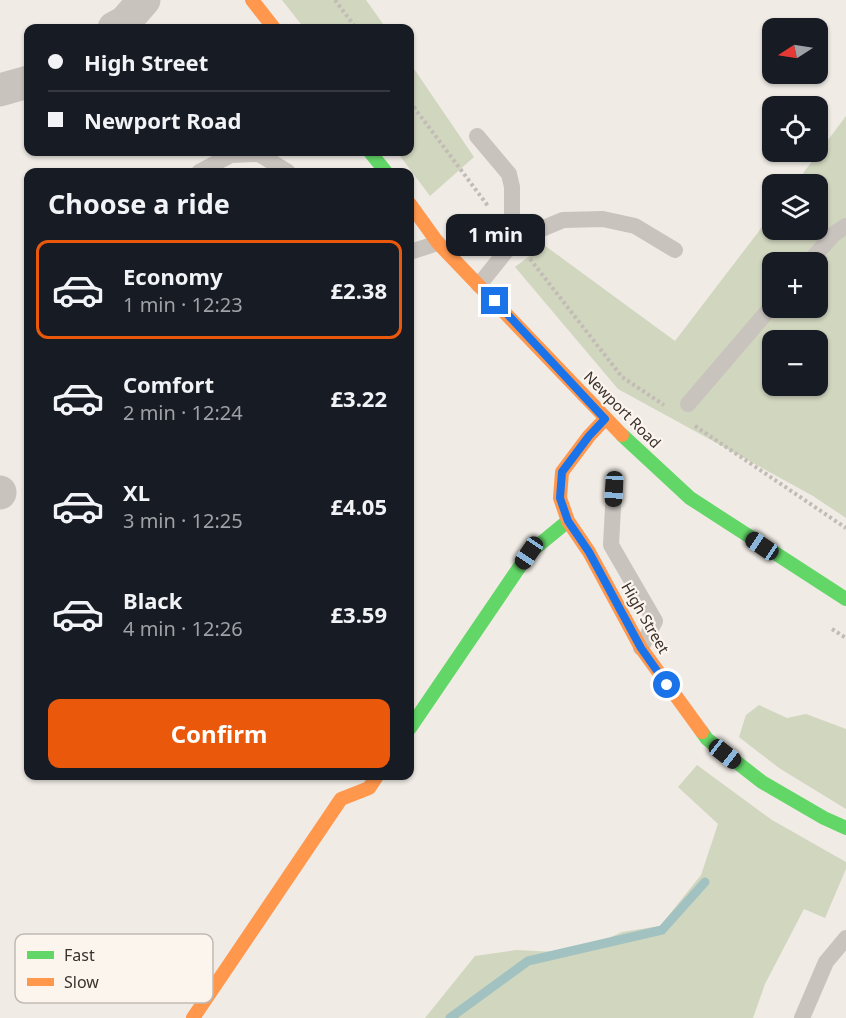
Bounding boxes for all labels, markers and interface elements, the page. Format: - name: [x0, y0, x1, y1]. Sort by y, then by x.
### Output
- north arrow: [762, 18, 828, 84]
- map controls: [762, 18, 828, 396]
- text: High Street: [84, 47, 208, 77]
- button: locate: [762, 96, 828, 162]
- text: Newport Road: [84, 105, 241, 135]
- button: layers: [762, 174, 828, 240]
- text: Choose a ride: [48, 185, 230, 222]
- callout: 1 min: [446, 214, 544, 256]
- text: 1 min: [468, 221, 523, 248]
- button: +: [762, 252, 828, 318]
- text: Economy: [123, 261, 222, 291]
- icon: car: [51, 263, 105, 317]
- text: £2.38: [330, 275, 387, 305]
- route end: [481, 287, 508, 314]
- text: 1 min · 12:23: [123, 291, 243, 318]
- button: −: [762, 330, 828, 396]
- street label: Newport Road: [580, 366, 666, 452]
- text: Comfort: [123, 369, 214, 399]
- icon: car: [51, 371, 105, 425]
- text: £3.22: [330, 383, 387, 413]
- text: 2 min · 12:24: [123, 399, 243, 426]
- car: [604, 471, 624, 507]
- text: XL: [123, 477, 150, 507]
- icon: car: [51, 479, 105, 533]
- text: £4.05: [330, 491, 387, 521]
- text: 3 min · 12:25: [123, 507, 243, 534]
- car: [742, 528, 782, 564]
- car: [511, 533, 547, 573]
- street label: High Street: [617, 578, 675, 657]
- text: Black: [123, 585, 182, 615]
- icon: car: [51, 587, 105, 641]
- text: £3.59: [330, 599, 387, 629]
- text: 4 min · 12:26: [123, 615, 243, 642]
- route start: [653, 671, 680, 698]
- button: Confirm: [48, 699, 390, 768]
- car: [705, 736, 745, 772]
- legend: [15, 934, 213, 1003]
- text: Fast: [64, 944, 95, 966]
- text: Slow: [64, 971, 99, 993]

